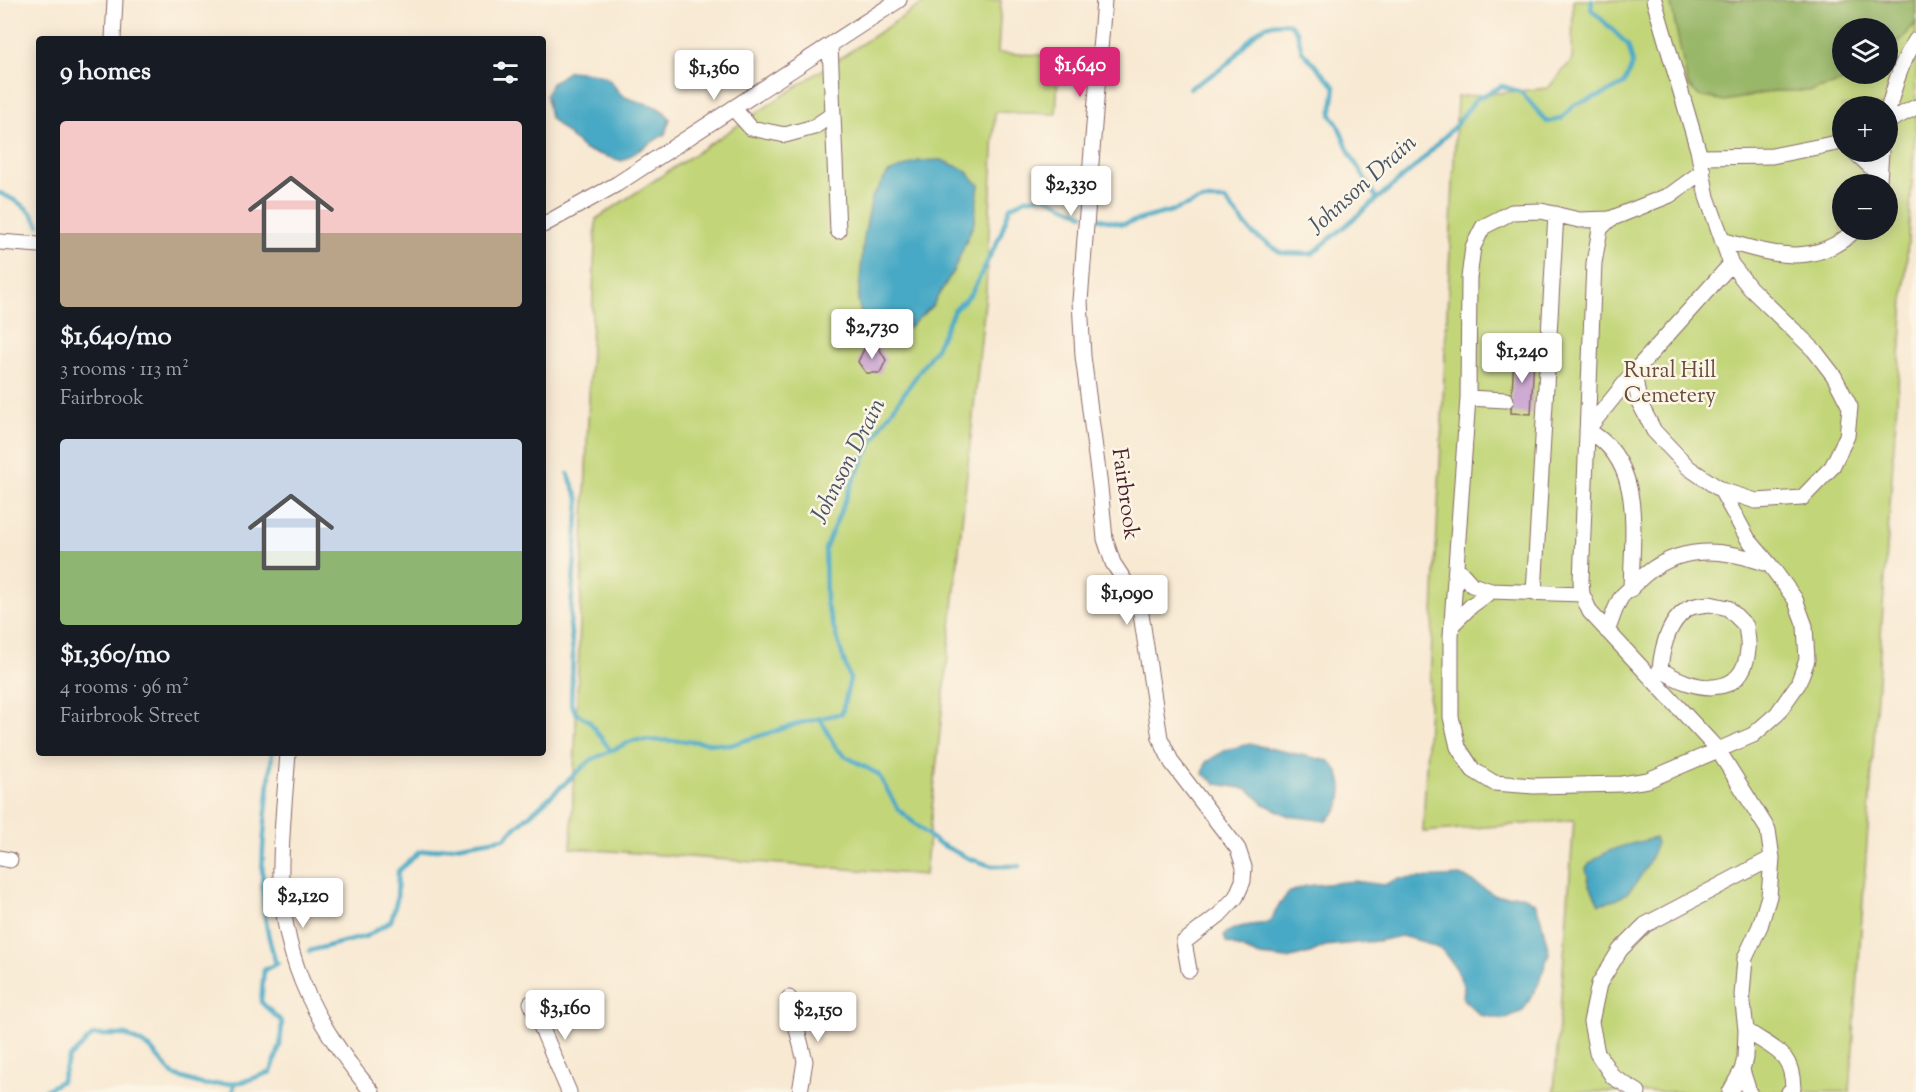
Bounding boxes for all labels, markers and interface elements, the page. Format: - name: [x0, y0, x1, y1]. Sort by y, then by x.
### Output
- map controls: [1832, 18, 1898, 240]
- button: layers: [1832, 18, 1898, 84]
- pin: $1,640: [1031, 47, 1129, 98]
- pin: $1,360: [665, 50, 763, 101]
- text: $1,640: [1054, 52, 1106, 81]
- text: 9 homes: [60, 54, 151, 91]
- text: $1,360: [689, 55, 739, 84]
- icon: filters: [489, 56, 522, 89]
- button: +: [1832, 96, 1898, 162]
- water label: Johnson Drain: [1300, 127, 1425, 244]
- icon: home: [237, 160, 345, 268]
- pin: $2,330: [1022, 166, 1120, 217]
- text: $2,330: [1045, 171, 1097, 200]
- button: −: [1832, 174, 1898, 240]
- pin: $2,730: [823, 309, 921, 360]
- text: $2,730: [845, 314, 899, 343]
- text: $1,640/mo: [60, 319, 172, 356]
- pin: $1,240: [1473, 333, 1571, 384]
- text: $1,240: [1496, 338, 1548, 367]
- text: 3 rooms · 113 m²: [60, 356, 189, 385]
- park label: Rural Hill Cemetery: [1624, 356, 1716, 413]
- text: Fairbrook: [60, 385, 144, 414]
- water label: Johnson Drain: [803, 392, 895, 530]
- street label: Fairbrook: [1102, 446, 1146, 542]
- icon: home: [237, 478, 345, 586]
- pin: $1,090: [1078, 575, 1176, 626]
- text: $1,090: [1101, 580, 1153, 609]
- text: $1,360/mo: [60, 637, 170, 674]
- text: 4 rooms · 96 m²: [60, 674, 189, 703]
- text: Fairbrook Street: [60, 703, 200, 732]
- pin: $2,120: [254, 878, 352, 929]
- text: $2,120: [277, 883, 329, 912]
- pin: $3,160: [516, 990, 614, 1041]
- pin: $2,150: [769, 992, 867, 1043]
- text: $3,160: [539, 995, 591, 1024]
- text: $2,150: [793, 997, 843, 1026]

